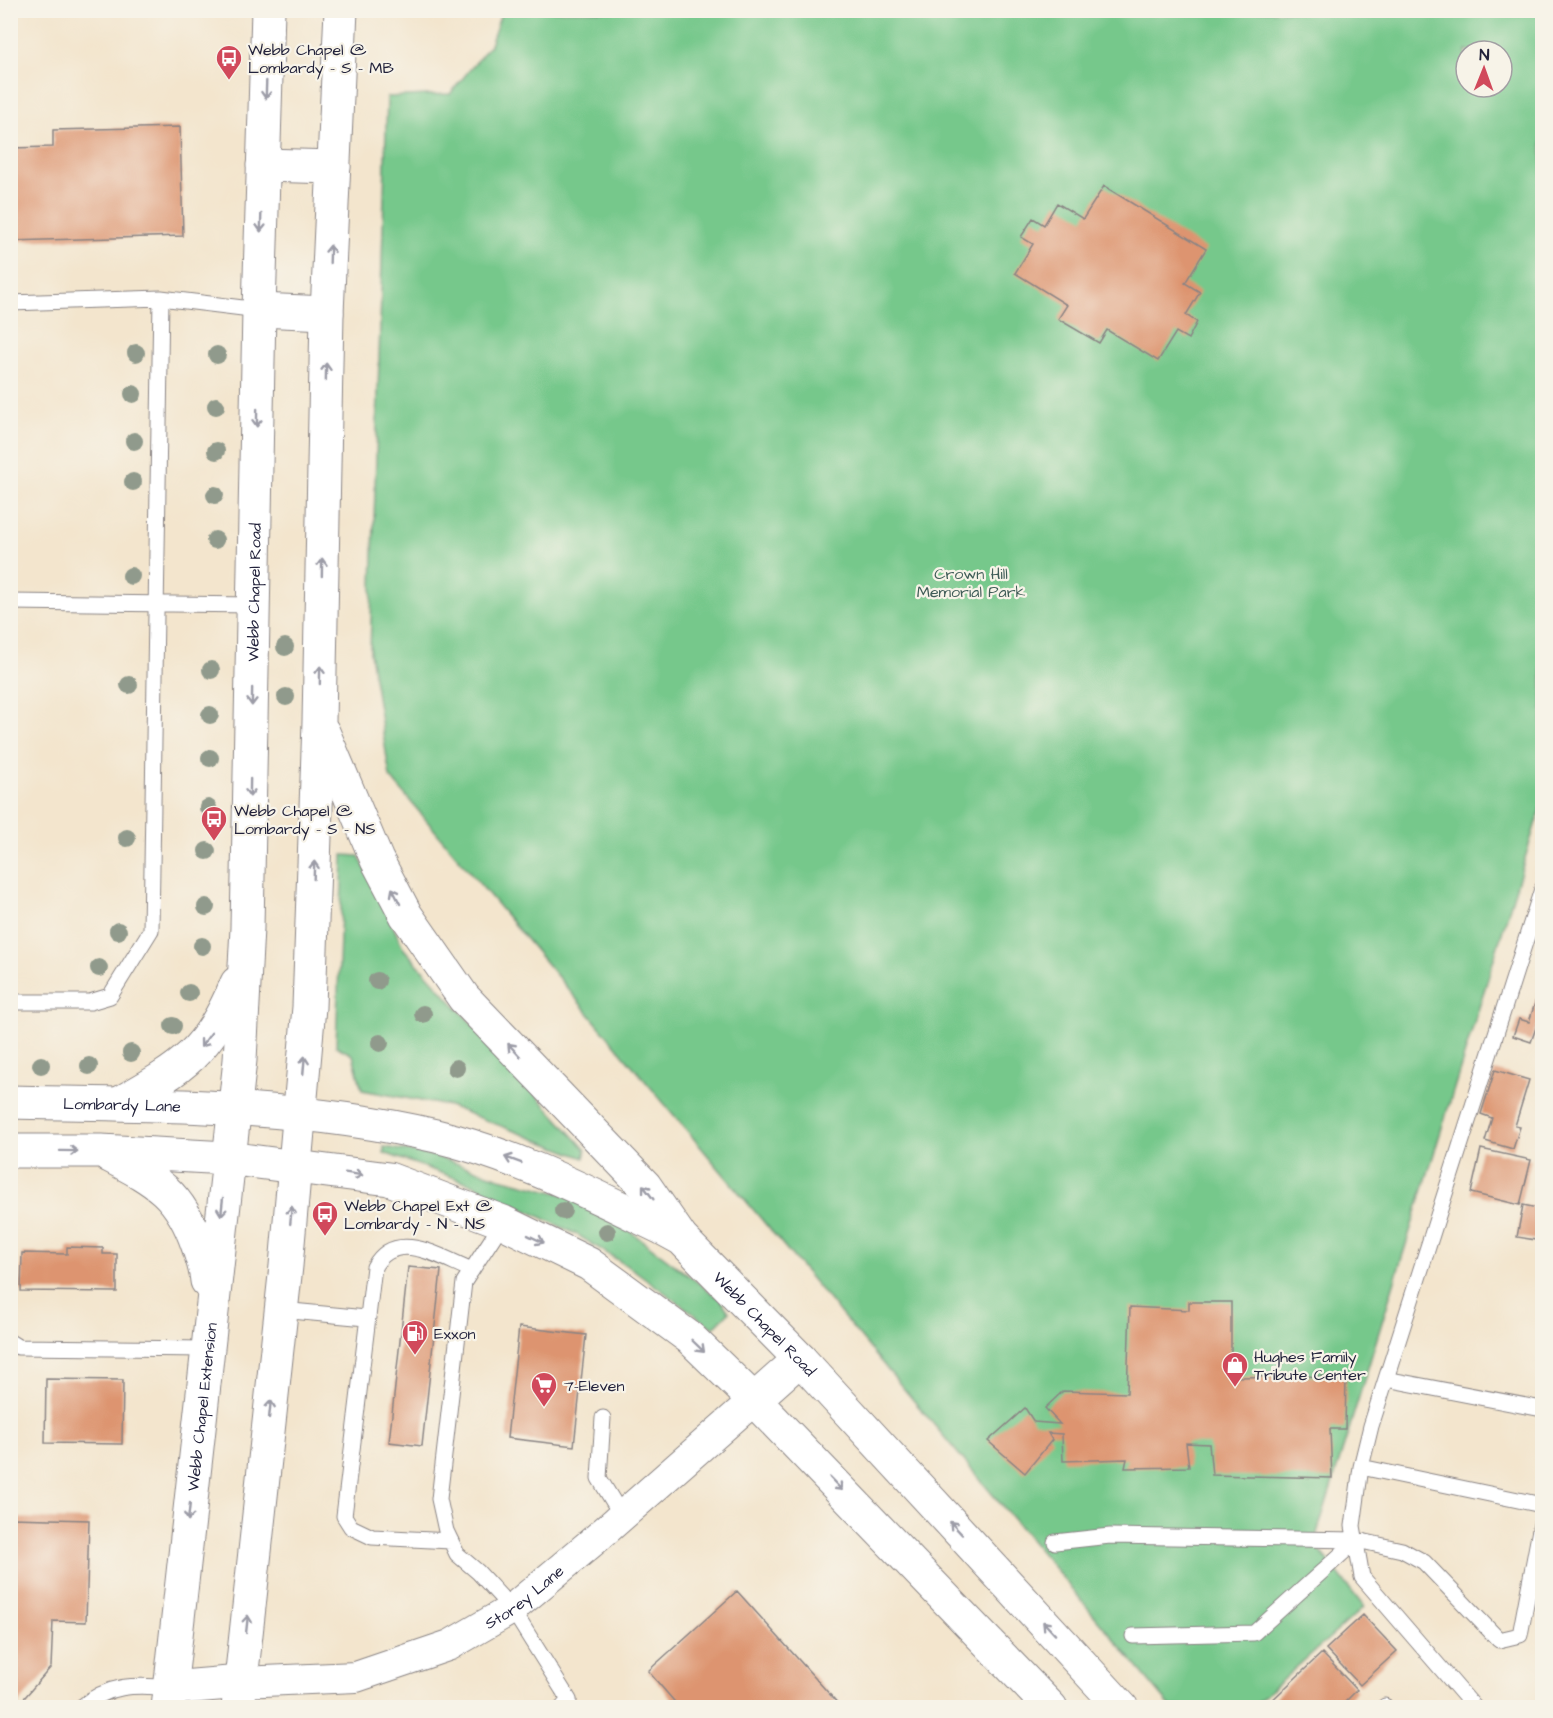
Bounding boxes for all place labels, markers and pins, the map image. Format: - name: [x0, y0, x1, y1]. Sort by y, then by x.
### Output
- place label: Webb Chapel @ Lombardy - S - MB: [248, 39, 395, 80]
- bus stop icon: Webb Chapel @ Lombardy - S - MB: [214, 43, 244, 81]
- place label: Webb Chapel @ Lombardy - S - NS: [234, 800, 376, 841]
- bus stop icon: Webb Chapel @ Lombardy - S - NS: [199, 804, 229, 842]
- place label: Webb Chapel Ext @ Lombardy - N - NS: [344, 1195, 493, 1236]
- bus stop icon: Webb Chapel Ext @ Lombardy - N - NS: [310, 1199, 340, 1237]
- fuel station icon: Exxon: [400, 1318, 430, 1356]
- place label: Exxon: [434, 1323, 476, 1345]
- place label: Hughes Family Tribute Center: [1254, 1346, 1366, 1386]
- shop icon: Hughes Family Tribute Center: [1220, 1350, 1250, 1388]
- supermarket icon: 7-Eleven: [529, 1370, 559, 1408]
- place label: 7-Eleven: [564, 1375, 624, 1397]

